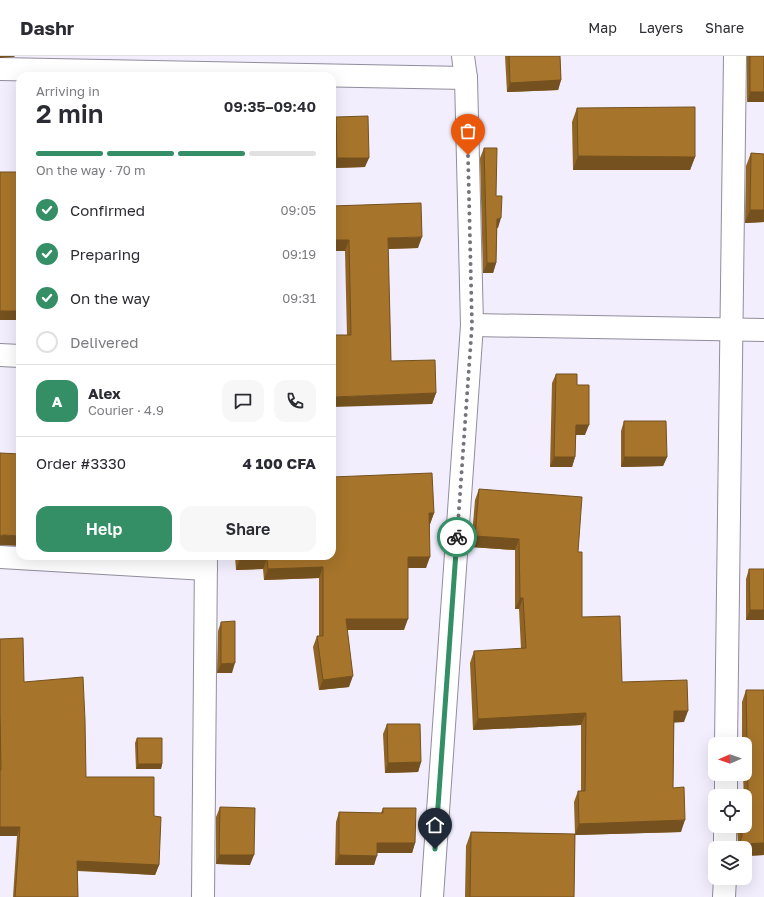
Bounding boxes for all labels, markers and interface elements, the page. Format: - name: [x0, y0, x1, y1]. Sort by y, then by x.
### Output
- text: Dashr: [20, 16, 74, 39]
- text: Map: [588, 19, 617, 36]
- text: Layers: [639, 19, 683, 36]
- text: Share: [705, 19, 744, 36]
- text: Arriving in: [36, 83, 100, 99]
- text: 09:35–09:40: [224, 97, 316, 115]
- text: 2 min: [36, 98, 104, 129]
- pin: [451, 114, 485, 155]
- icon: bag: [457, 120, 479, 142]
- text: On the way · 70 m: [36, 162, 146, 178]
- icon: check: [36, 199, 58, 221]
- text: Confirmed: [70, 201, 145, 219]
- text: 09:05: [281, 202, 316, 218]
- icon: check: [36, 243, 58, 265]
- text: Preparing: [70, 245, 140, 263]
- text: 09:19: [282, 246, 316, 262]
- icon: check: [36, 287, 58, 309]
- text: On the way: [70, 289, 150, 307]
- text: 09:31: [282, 290, 316, 306]
- text: Delivered: [70, 333, 138, 351]
- button: chat: [222, 380, 264, 422]
- button: phone: [274, 380, 316, 422]
- text: Alex: [88, 384, 121, 402]
- text: A: [52, 392, 62, 410]
- text: Courier · 4.9: [88, 402, 164, 418]
- text: Order #3330: [36, 454, 126, 472]
- text: 4 100 CFA: [242, 454, 316, 472]
- button: Help: [36, 506, 172, 552]
- button: Share: [180, 506, 316, 552]
- courier: [437, 517, 477, 557]
- icon: bike: [446, 526, 468, 548]
- north arrow: [708, 737, 752, 781]
- map controls: [708, 737, 752, 885]
- button: locate: [708, 789, 752, 833]
- pin: [418, 808, 452, 849]
- icon: home: [424, 814, 446, 836]
- button: layers: [708, 841, 752, 885]

